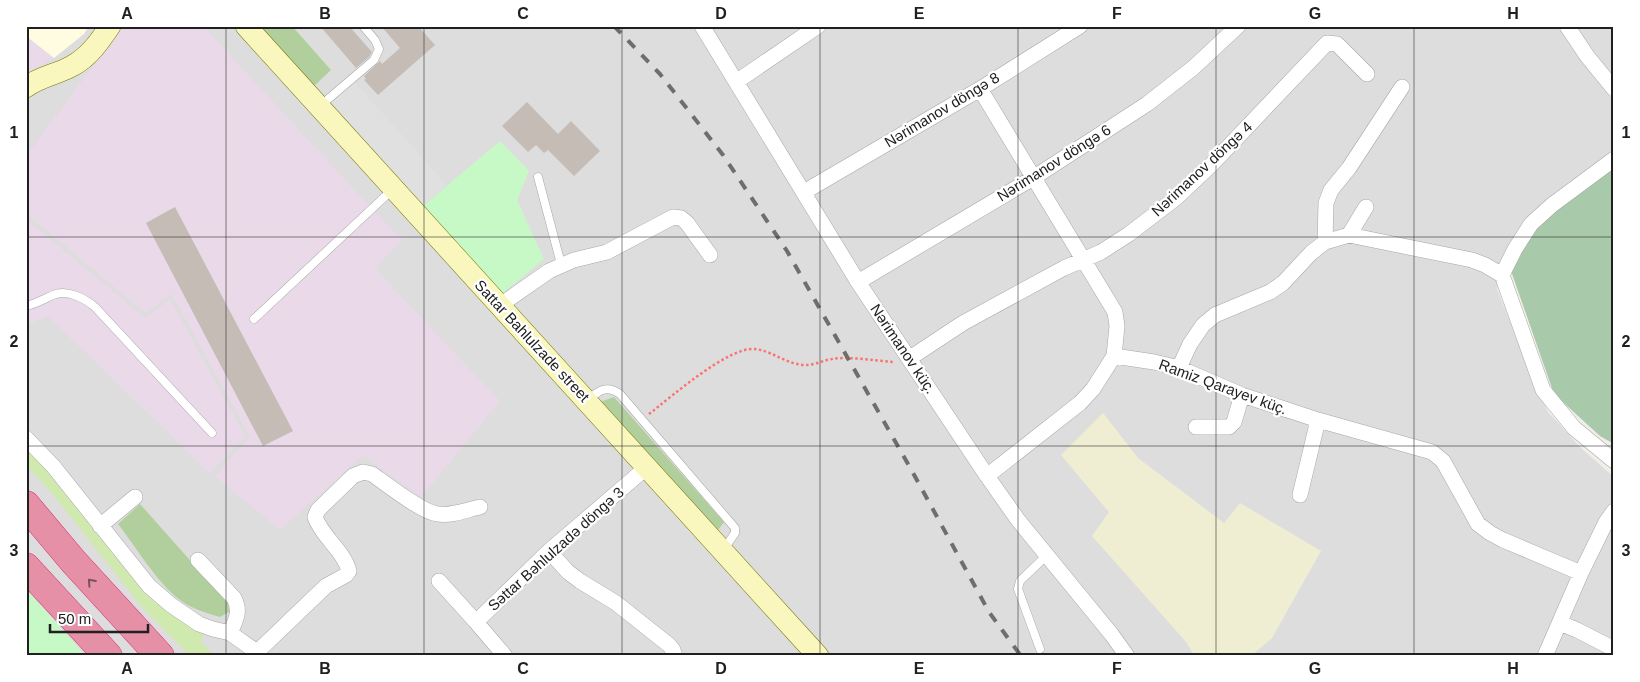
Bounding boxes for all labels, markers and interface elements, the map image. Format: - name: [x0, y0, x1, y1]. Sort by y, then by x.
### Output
- text: A: [121, 5, 133, 22]
- text: B: [319, 5, 331, 22]
- text: C: [517, 5, 529, 22]
- text: D: [715, 5, 727, 22]
- text: E: [914, 5, 925, 22]
- text: F: [1112, 5, 1122, 22]
- text: G: [1309, 5, 1321, 22]
- text: H: [1507, 5, 1519, 22]
- street label: Nərimanov döngə 8: [881, 69, 1002, 151]
- street label: Nərimanov döngə 4: [1148, 118, 1255, 219]
- street label: Nərimanov döngə 6: [994, 121, 1114, 204]
- text: 1: [10, 124, 19, 141]
- text: 1: [1622, 124, 1631, 141]
- street label: Sattar Bahlulzade street: [472, 276, 594, 406]
- street label: Nərimanov küç.: [867, 301, 940, 397]
- text: 2: [10, 333, 19, 350]
- text: 2: [1622, 333, 1631, 350]
- street label: Ramiz Qarayev küç.: [1157, 355, 1290, 418]
- street label: Səttar Bəhlulzadə döngə 3: [484, 483, 627, 614]
- text: 3: [10, 542, 19, 559]
- text: 3: [1622, 542, 1631, 559]
- one-way arrow: [88, 578, 97, 587]
- scale bar: [50, 602, 148, 634]
- text: 50 m: [58, 610, 91, 627]
- text: A: [121, 660, 133, 677]
- text: B: [319, 660, 331, 677]
- text: C: [517, 660, 529, 677]
- text: D: [715, 660, 727, 677]
- text: E: [914, 660, 925, 677]
- text: F: [1112, 660, 1122, 677]
- text: G: [1309, 660, 1321, 677]
- text: H: [1507, 660, 1519, 677]

